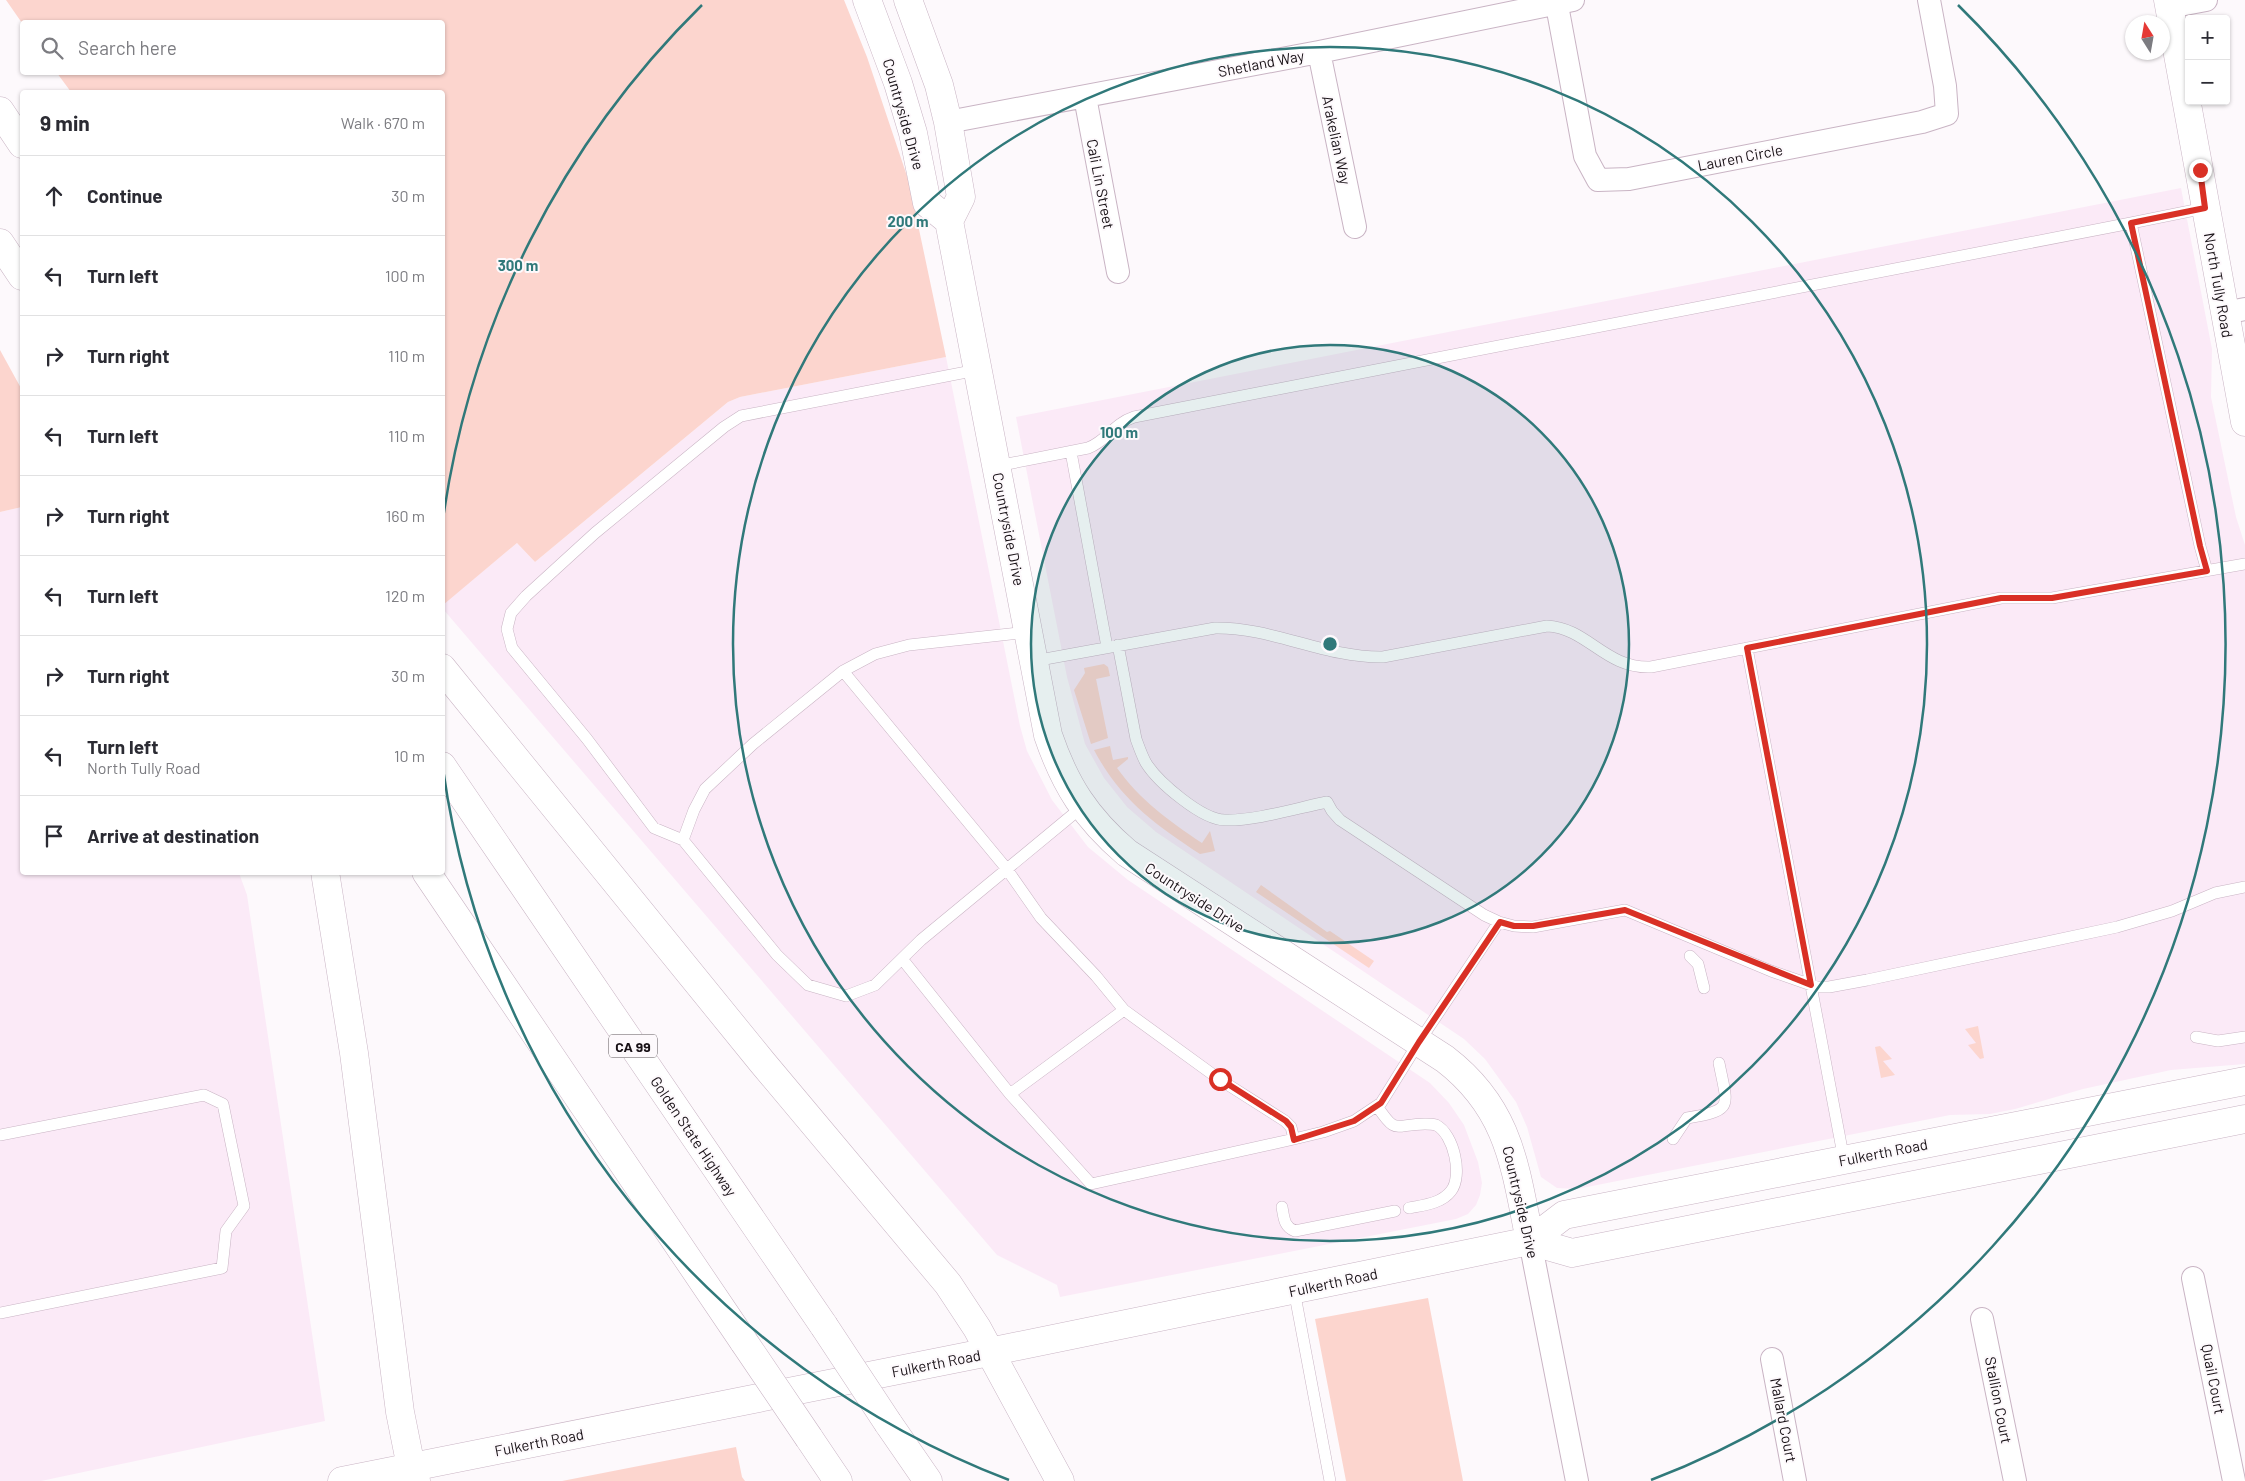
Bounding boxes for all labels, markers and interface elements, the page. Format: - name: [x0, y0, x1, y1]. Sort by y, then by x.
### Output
- north arrow: [2125, 15, 2170, 60]
- map controls: [2185, 15, 2230, 105]
- button: +: [2185, 15, 2230, 60]
- search box: [20, 20, 445, 75]
- icon: search: [38, 34, 66, 62]
- text: Search here: [78, 36, 177, 59]
- street label: Shetland Way: [1216, 46, 1306, 80]
- street label: Countryside Drive: [880, 56, 928, 172]
- button: −: [2185, 60, 2230, 105]
- street label: Arakelian Way: [1319, 94, 1355, 186]
- text: 9 min: [40, 110, 90, 135]
- text: Walk · 670 m: [341, 113, 425, 132]
- street label: Cali Lin Street: [1083, 137, 1119, 231]
- street label: Lauren Circle: [1696, 140, 1784, 174]
- route end: [2189, 159, 2212, 182]
- icon: ahead: [40, 182, 68, 210]
- text: Continue: [87, 184, 163, 207]
- text: 30 m: [391, 186, 425, 205]
- text: 200 m: [887, 212, 929, 230]
- street label: North Tully Road: [2201, 231, 2237, 339]
- text: 300 m: [498, 256, 538, 274]
- icon: left: [40, 262, 68, 290]
- text: Turn left: [87, 264, 158, 287]
- text: 100 m: [385, 266, 425, 285]
- icon: right: [40, 342, 68, 370]
- text: Turn right: [87, 344, 169, 367]
- text: 110 m: [388, 346, 425, 365]
- icon: left: [40, 422, 68, 450]
- text: 100 m: [1100, 423, 1138, 441]
- text: Turn left: [87, 424, 158, 447]
- text: 110 m: [388, 426, 425, 445]
- street label: Countryside Drive: [989, 471, 1029, 587]
- icon: right: [40, 502, 68, 530]
- text: Turn right: [87, 504, 169, 527]
- text: 160 m: [386, 506, 425, 525]
- icon: left: [40, 582, 68, 610]
- text: Turn left: [87, 584, 158, 607]
- text: 120 m: [385, 586, 425, 605]
- centre of rings: [1321, 635, 1339, 653]
- icon: right: [40, 662, 68, 690]
- text: Turn right: [87, 664, 169, 687]
- text: 30 m: [391, 666, 425, 685]
- text: Turn left: [87, 735, 158, 758]
- icon: left: [40, 742, 68, 770]
- text: 10 m: [394, 746, 425, 765]
- text: North Tully Road: [87, 758, 201, 777]
- icon: arrive: [40, 822, 68, 850]
- text: Arrive at destination: [87, 824, 259, 847]
- street label: Countryside Drive: [1142, 858, 1248, 936]
- road number: CA 99: [609, 1034, 657, 1058]
- route start: [1209, 1068, 1232, 1091]
- street label: Golden State Highway: [647, 1073, 741, 1199]
- street label: Fulkerth Road: [1837, 1135, 1929, 1169]
- street label: Countryside Drive: [1499, 1144, 1543, 1260]
- street label: Fulkerth Road: [1287, 1264, 1379, 1300]
- street label: Quail Court: [2198, 1342, 2230, 1416]
- street label: Fulkerth Road: [890, 1346, 982, 1380]
- street label: Stallion Court: [1982, 1355, 2016, 1445]
- street label: Mallard Court: [1767, 1376, 1801, 1464]
- street label: Fulkerth Road: [493, 1425, 585, 1459]

